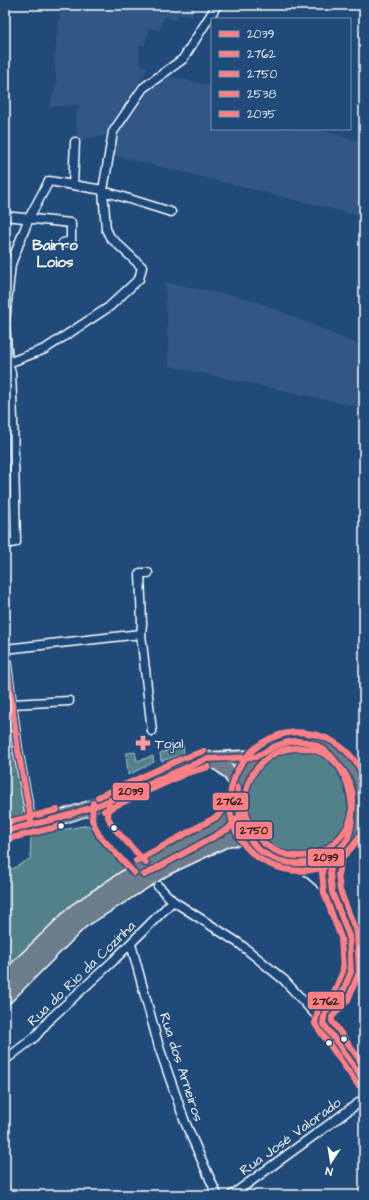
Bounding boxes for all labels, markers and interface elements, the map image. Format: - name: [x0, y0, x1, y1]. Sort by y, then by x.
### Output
- legend: [211, 18, 351, 130]
- text: 2039: [247, 26, 275, 43]
- text: 2762: [247, 46, 276, 63]
- text: 2750: [247, 66, 278, 83]
- text: 2538: [247, 86, 276, 103]
- text: 2035: [247, 106, 277, 123]
- district label: Bairro Loios: [32, 235, 78, 273]
- pharmacy icon: Tojal: [134, 734, 152, 752]
- place label: Tojal: [155, 734, 183, 754]
- line badge: 2039: [112, 782, 150, 801]
- text: 2039: [117, 784, 144, 799]
- line badge: 2762: [212, 792, 249, 811]
- text: 2762: [216, 794, 244, 809]
- unlabelled marker: [56, 821, 66, 831]
- line badge: 2750: [235, 821, 273, 840]
- unlabelled marker: [109, 823, 119, 833]
- text: 2750: [239, 823, 268, 838]
- line badge: 2039: [307, 848, 345, 867]
- text: 2039: [312, 850, 339, 865]
- street label: Rua do Rio da Cozinha: [23, 917, 140, 1031]
- line badge: 2762: [307, 991, 345, 1010]
- text: 2762: [312, 994, 340, 1009]
- street label: Rua dos Arneiros: [154, 1010, 208, 1124]
- unlabelled marker: [339, 1034, 349, 1044]
- unlabelled marker: [324, 1038, 334, 1048]
- street label: Rua José Valorado: [236, 1093, 346, 1181]
- north arrow: [311, 1142, 351, 1182]
- text: N: [324, 1163, 334, 1179]

